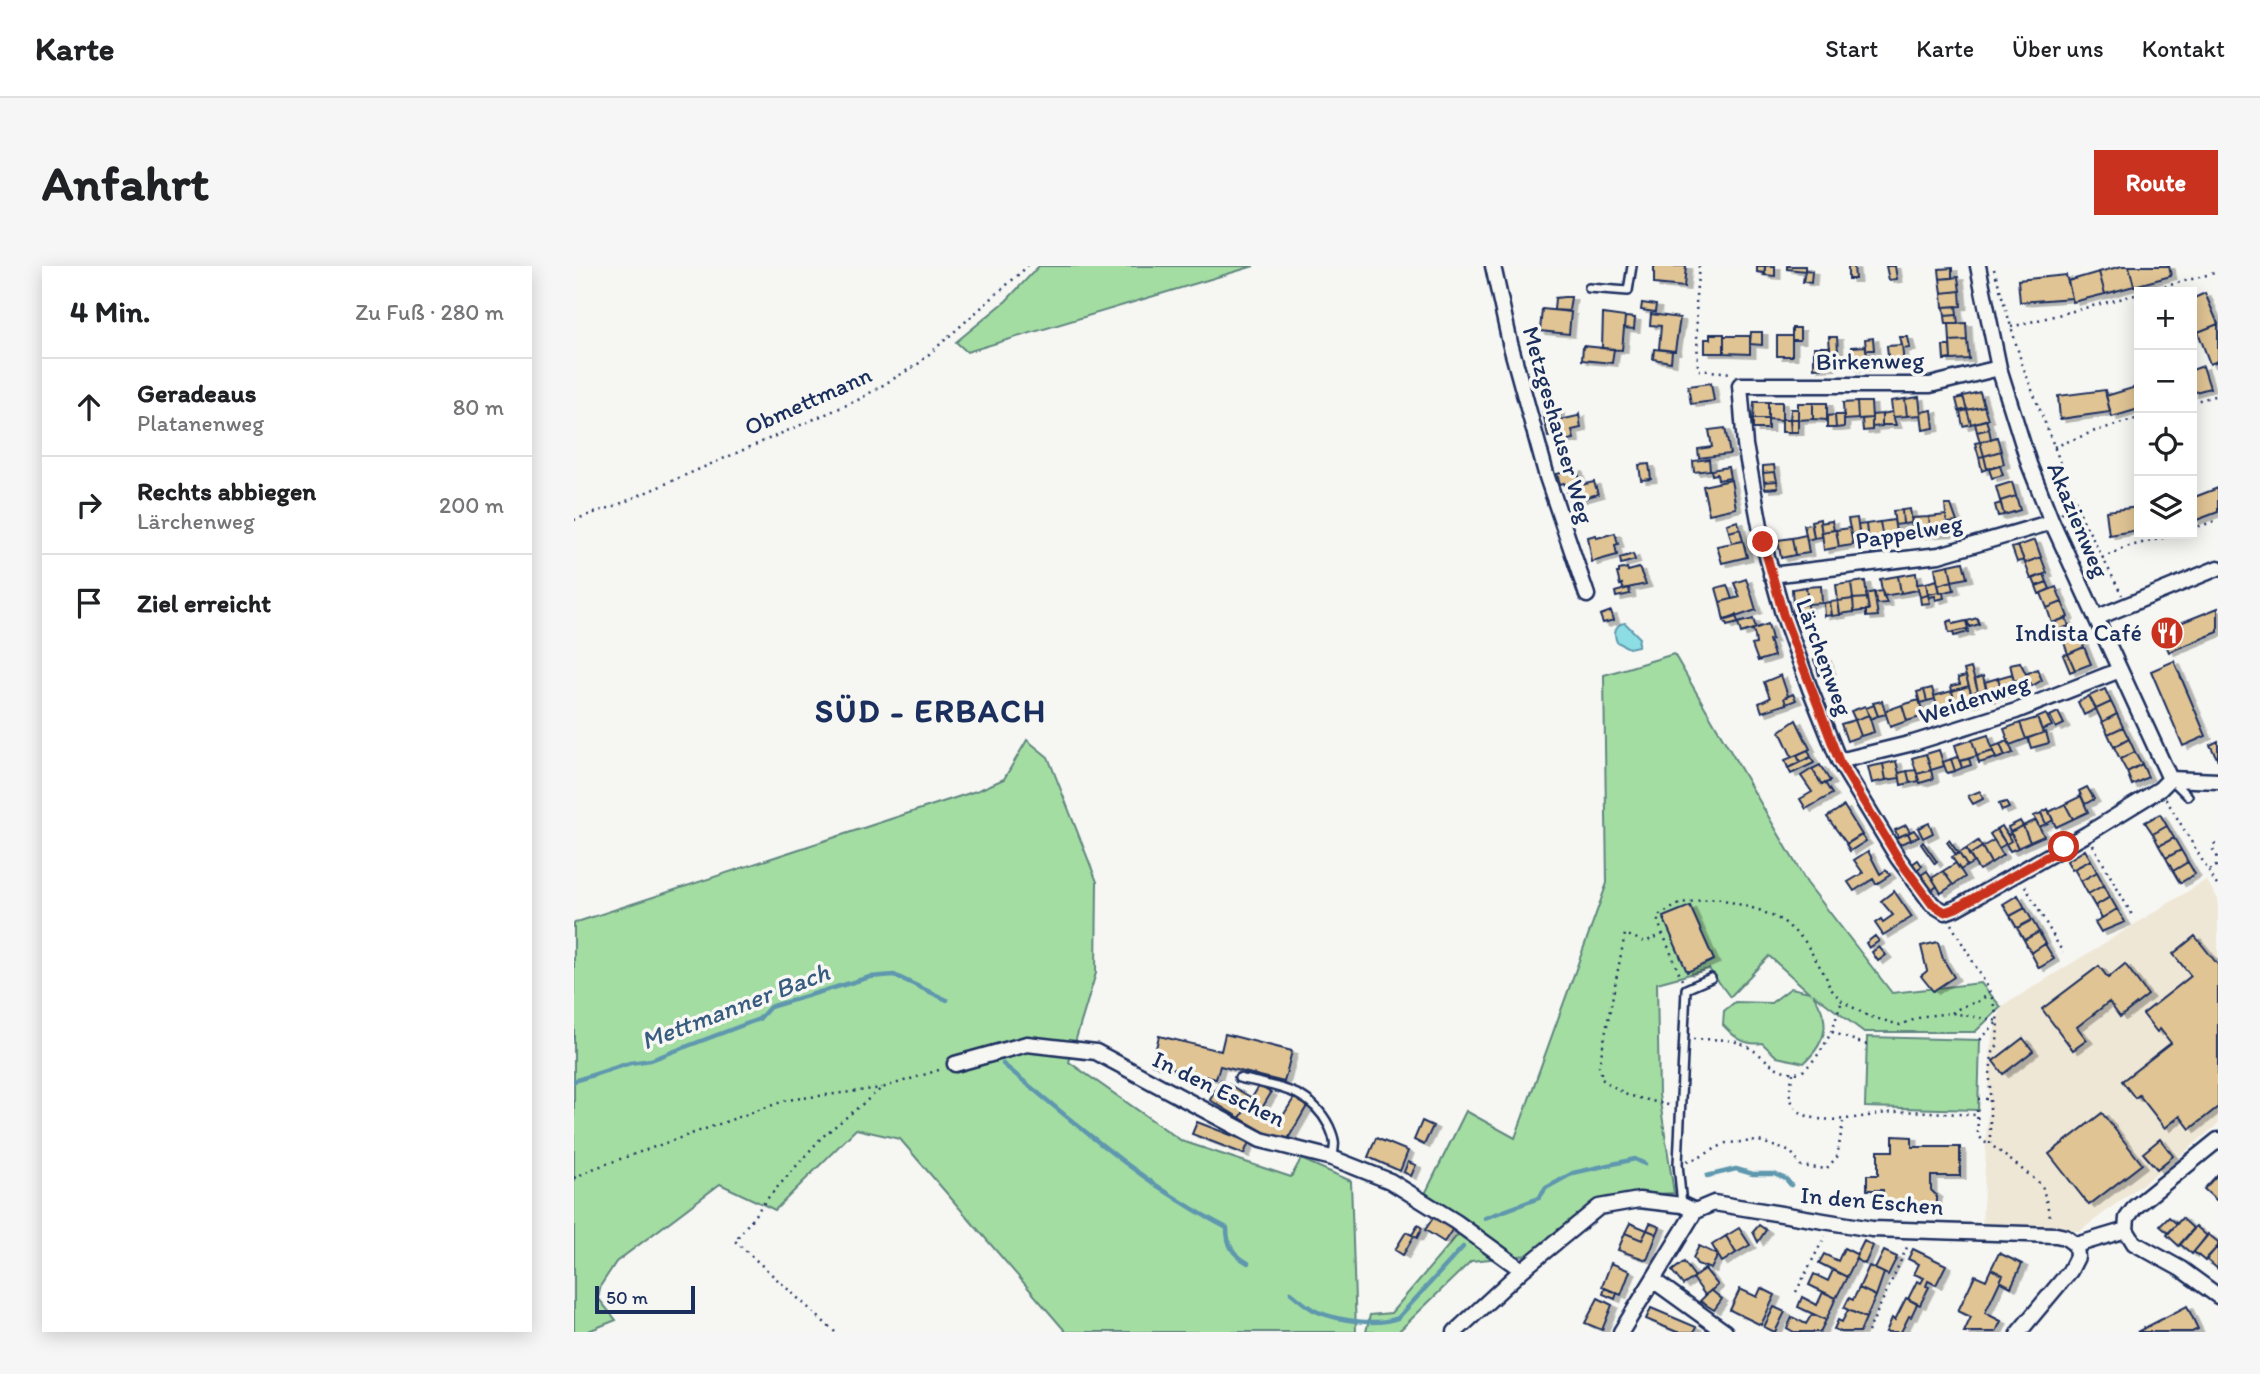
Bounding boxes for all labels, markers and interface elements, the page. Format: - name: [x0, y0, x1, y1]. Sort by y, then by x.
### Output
- text: Karte: [35, 29, 114, 68]
- text: Start: [1825, 34, 1878, 63]
- text: Karte: [1916, 34, 1974, 63]
- text: Über uns: [2012, 34, 2104, 63]
- text: Kontakt: [2142, 34, 2225, 63]
- button: Route: [2094, 150, 2218, 215]
- text: Anfahrt: [42, 153, 209, 212]
- map controls: [2134, 287, 2197, 539]
- button: +: [2134, 287, 2197, 350]
- text: 4 Min.: [70, 293, 150, 330]
- text: Zu Fuß · 280 m: [355, 298, 504, 326]
- street label: Metzgeshauser Weg: [1516, 323, 1601, 528]
- street label: Birkenweg: [1815, 345, 1925, 376]
- button: −: [2134, 350, 2197, 413]
- street label: Obmettmann: [740, 360, 876, 441]
- text: Geradeaus: [137, 377, 256, 409]
- icon: ahead: [70, 388, 108, 426]
- text: 80 m: [453, 393, 504, 421]
- text: Platanenweg: [137, 409, 264, 437]
- button: locate: [2134, 413, 2197, 476]
- street label: Akazienweg: [2041, 458, 2116, 583]
- text: Rechts abbiegen: [137, 475, 316, 507]
- button: layers: [2134, 476, 2197, 539]
- icon: right: [70, 486, 108, 524]
- text: 200 m: [439, 491, 504, 519]
- text: Lärchenweg: [137, 507, 255, 535]
- street label: Pappelweg: [1853, 508, 1966, 555]
- route end: [1747, 526, 1778, 557]
- icon: arrive: [70, 584, 108, 622]
- text: Ziel erreicht: [137, 587, 271, 619]
- street label: Lärchenweg: [1790, 594, 1859, 720]
- restaurant icon: Indista Café: [2148, 614, 2186, 652]
- place label: Indista Café: [2015, 618, 2142, 647]
- street label: Weidenweg: [1915, 667, 2034, 730]
- district label: SÜD - ERBACH: [815, 692, 1047, 730]
- route start: [2048, 831, 2079, 862]
- water label: Mettmanner Bach: [636, 955, 834, 1057]
- street label: In den Eschen: [1148, 1044, 1291, 1133]
- street label: In den Eschen: [1799, 1180, 1945, 1221]
- scale bar: [595, 1283, 695, 1315]
- text: 50 m: [606, 1286, 648, 1309]

